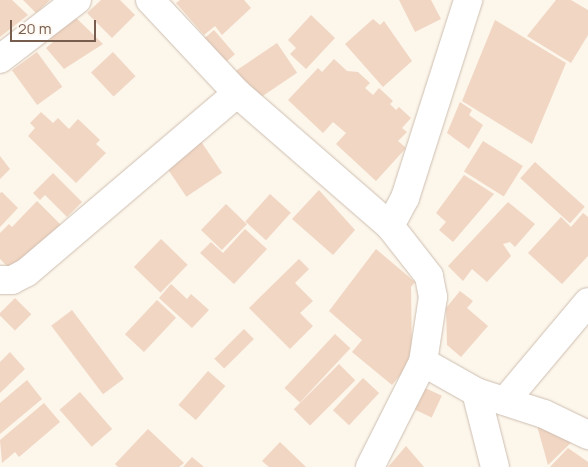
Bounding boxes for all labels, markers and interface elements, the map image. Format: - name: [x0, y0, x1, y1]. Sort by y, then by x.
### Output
- scale bar: [12, 10, 99, 42]
- text: 20 m: [18, 18, 51, 39]

